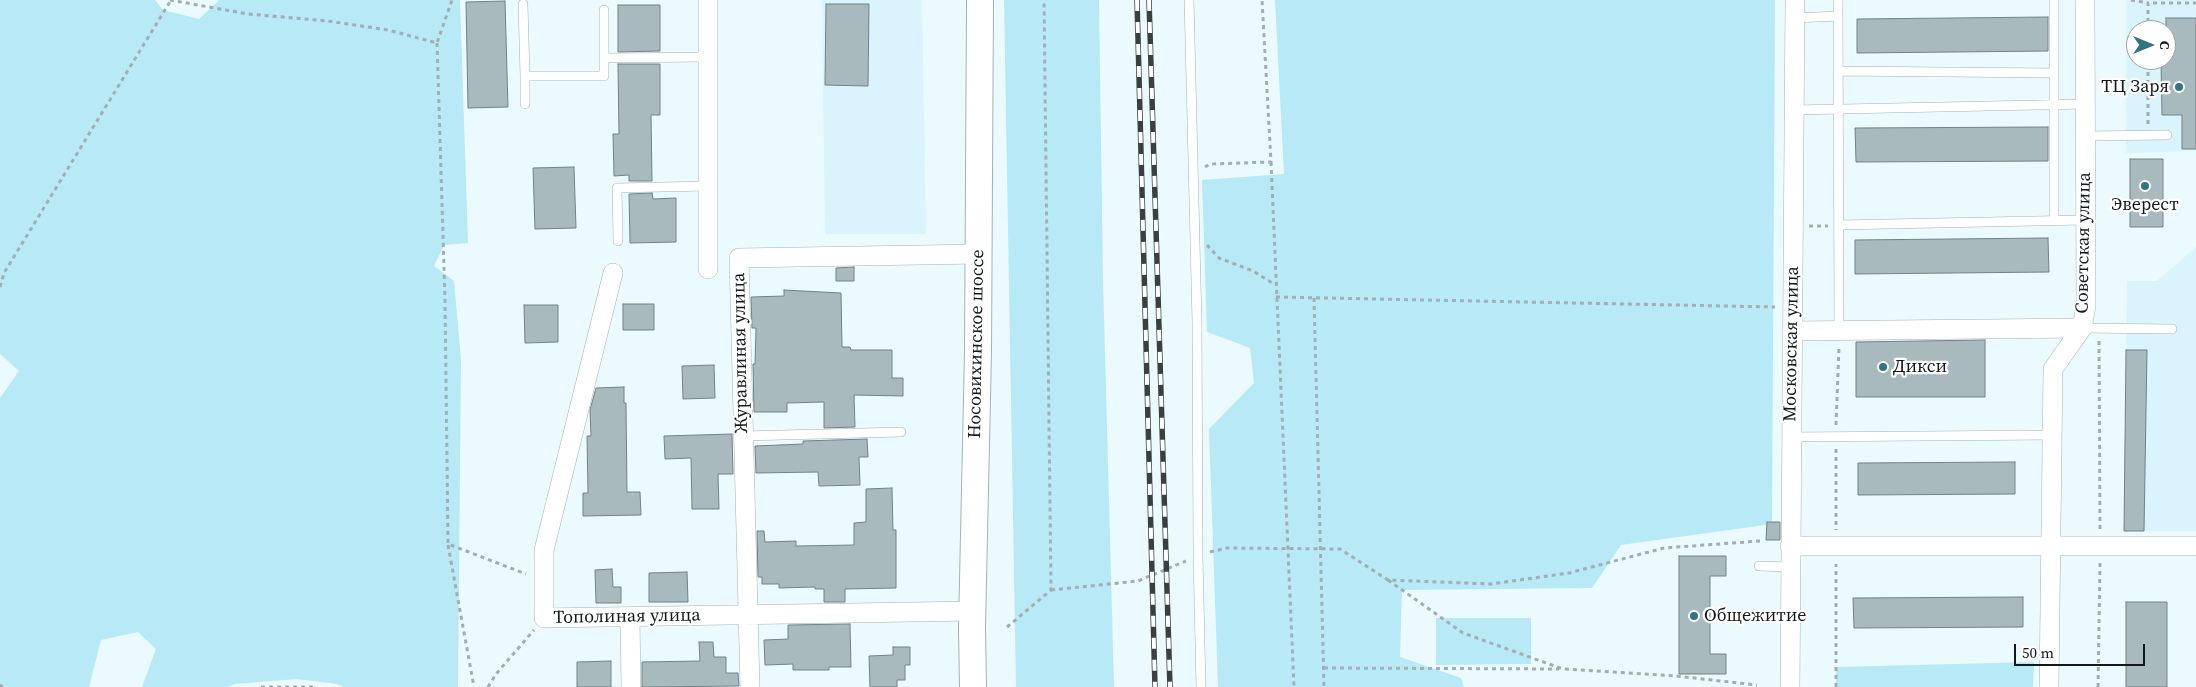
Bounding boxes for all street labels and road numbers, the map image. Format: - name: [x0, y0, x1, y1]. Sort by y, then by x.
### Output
- street label: Советская улица: [2072, 172, 2096, 314]
- street label: Носовихинское шоссе: [965, 249, 989, 439]
- street label: Московская улица: [1780, 266, 1804, 422]
- street label: Журавлиная улица: [729, 272, 753, 434]
- street label: Тополиная улица: [553, 605, 701, 629]

